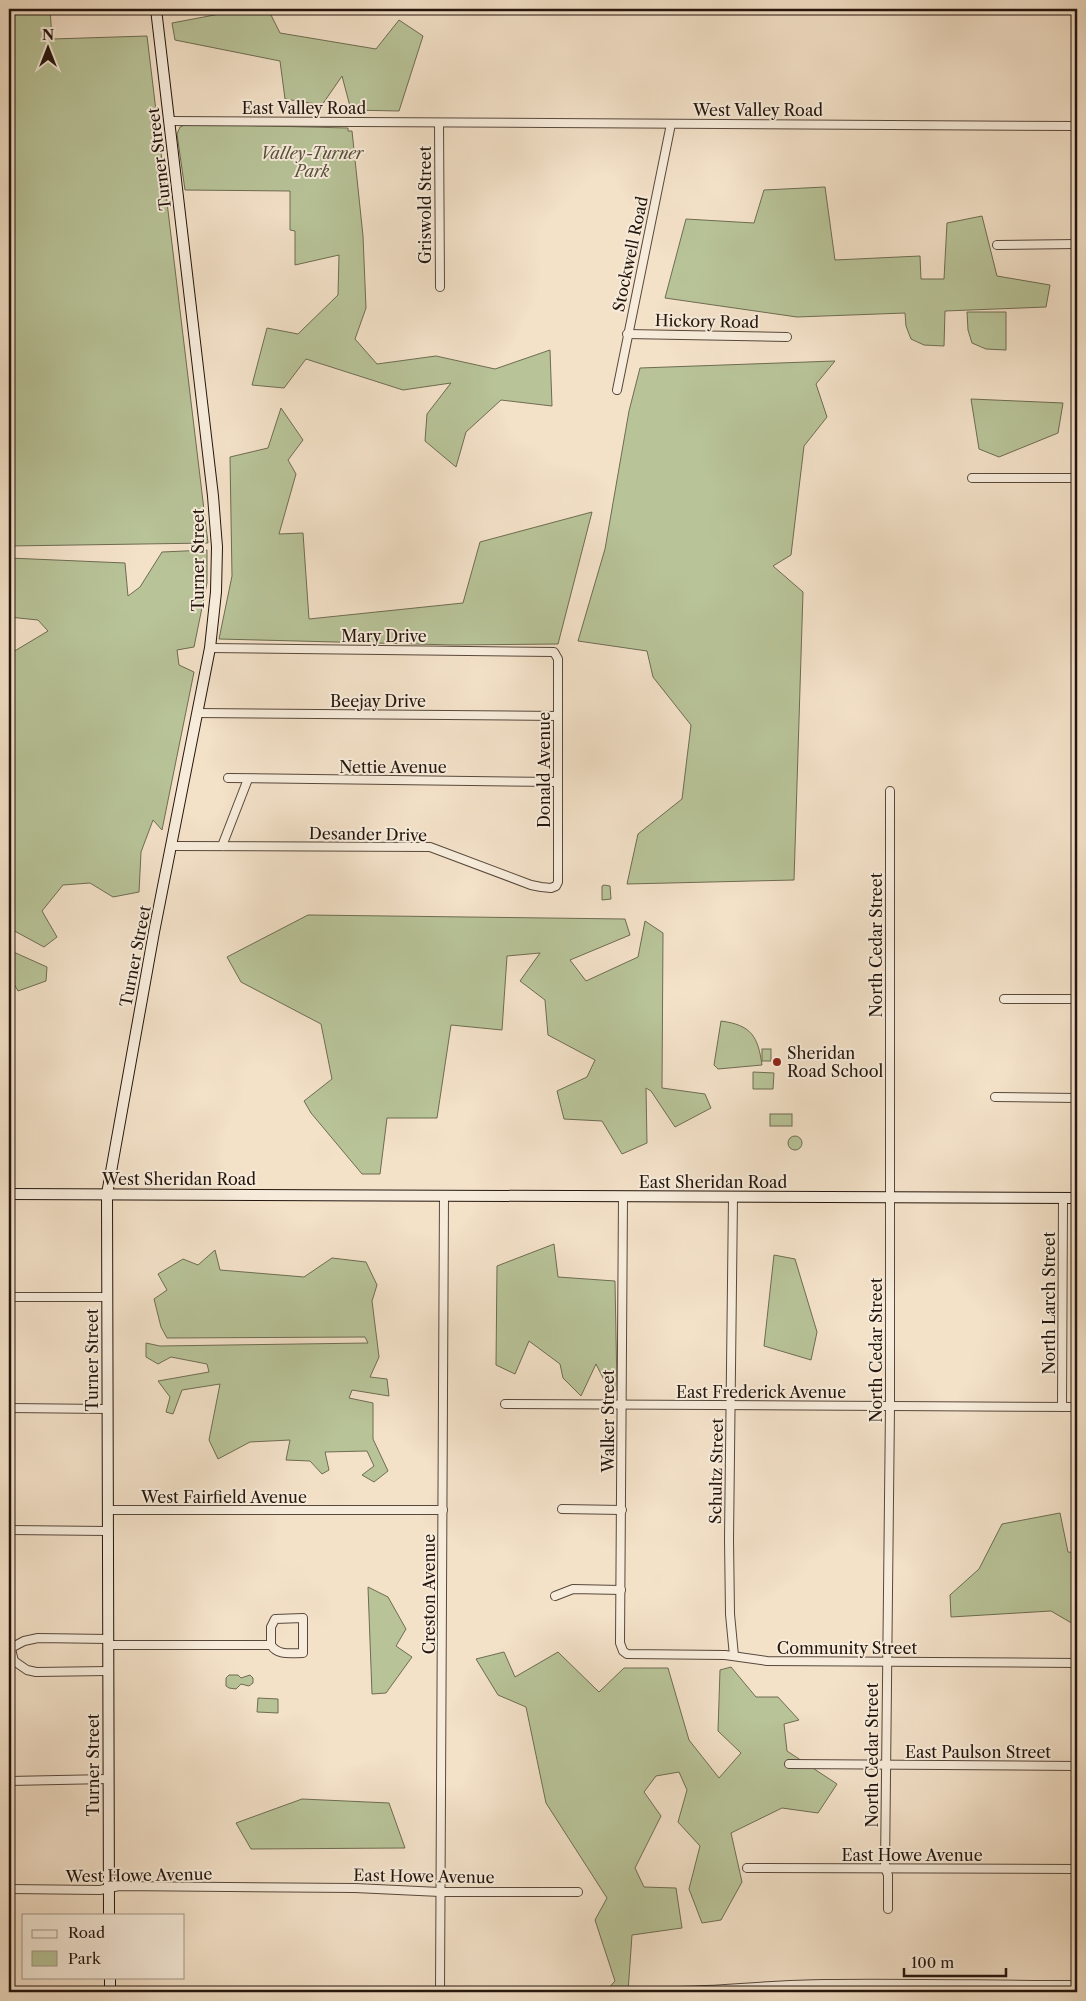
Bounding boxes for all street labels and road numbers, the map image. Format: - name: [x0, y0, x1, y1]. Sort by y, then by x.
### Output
- street label: East Valley Road: [242, 98, 367, 118]
- street label: West Valley Road: [692, 100, 823, 120]
- street label: Turner Street: [143, 106, 175, 211]
- street label: Griswold Street: [415, 146, 435, 264]
- street label: Stockwell Road: [608, 194, 652, 314]
- street label: Hickory Road: [655, 310, 760, 332]
- street label: Turner Street: [188, 508, 208, 612]
- street label: Mary Drive: [341, 626, 427, 646]
- street label: Beejay Drive: [330, 691, 426, 711]
- street label: Donald Avenue: [534, 712, 554, 828]
- street label: Nettie Avenue: [339, 757, 447, 777]
- street label: Desander Drive: [309, 823, 427, 845]
- street label: North Cedar Street: [866, 872, 886, 1017]
- street label: Turner Street: [115, 903, 155, 1008]
- street label: West Sheridan Road: [101, 1169, 256, 1189]
- street label: East Sheridan Road: [639, 1172, 787, 1192]
- street label: North Larch Street: [1039, 1231, 1059, 1374]
- street label: North Cedar Street: [866, 1277, 886, 1422]
- street label: Turner Street: [82, 1308, 102, 1412]
- street label: Walker Street: [598, 1369, 618, 1473]
- street label: East Frederick Avenue: [676, 1382, 846, 1402]
- street label: Schultz Street: [705, 1417, 727, 1524]
- street label: West Fairfield Avenue: [140, 1487, 307, 1507]
- street label: Creston Avenue: [419, 1534, 439, 1654]
- street label: Community Street: [777, 1638, 918, 1658]
- street label: North Cedar Street: [862, 1682, 882, 1827]
- street label: Turner Street: [83, 1713, 103, 1817]
- street label: East Paulson Street: [905, 1742, 1051, 1762]
- street label: East Howe Avenue: [841, 1845, 983, 1865]
- street label: West Howe Avenue: [64, 1864, 213, 1886]
- street label: East Howe Avenue: [353, 1865, 495, 1887]

